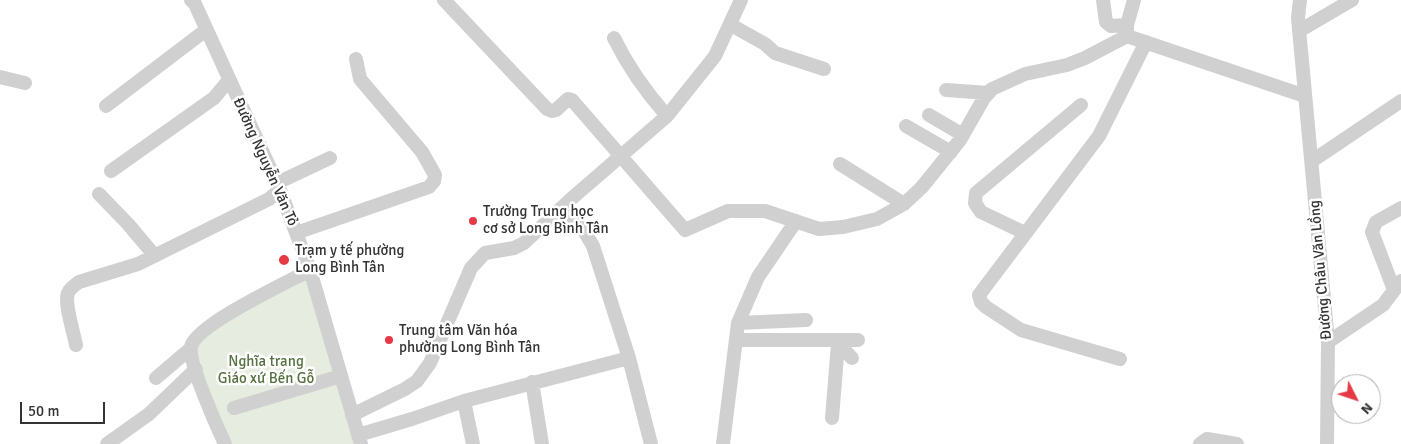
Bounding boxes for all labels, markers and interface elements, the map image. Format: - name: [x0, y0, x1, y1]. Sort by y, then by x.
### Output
- street label: Đường Nguyễn Văn Tỏ: [229, 95, 301, 229]
- street label: Đường Châu Văn Lồng: [1306, 199, 1336, 341]
- place label: Trường Trung học cơ sở Long Bình Tân: [483, 203, 609, 238]
- marker: Trường Trung học cơ sở Long Bình Tân: [467, 215, 479, 227]
- place label: Trạm y tế phường Long Bình Tân: [295, 242, 404, 277]
- marker: Trạm y tế phường Long Bình Tân: [277, 253, 291, 267]
- place label: Trung tâm Văn hóa phường Long Bình Tân: [399, 322, 540, 357]
- marker: Trung tâm Văn hóa phường Long Bình Tân: [383, 334, 395, 346]
- park label: Nghĩa trang Giáo xứ Bến Gỗ: [218, 353, 314, 388]
- north arrow: [1331, 374, 1381, 424]
- scale bar: [22, 392, 108, 424]
- text: N: [1357, 399, 1377, 418]
- text: 50 m: [28, 402, 59, 420]

